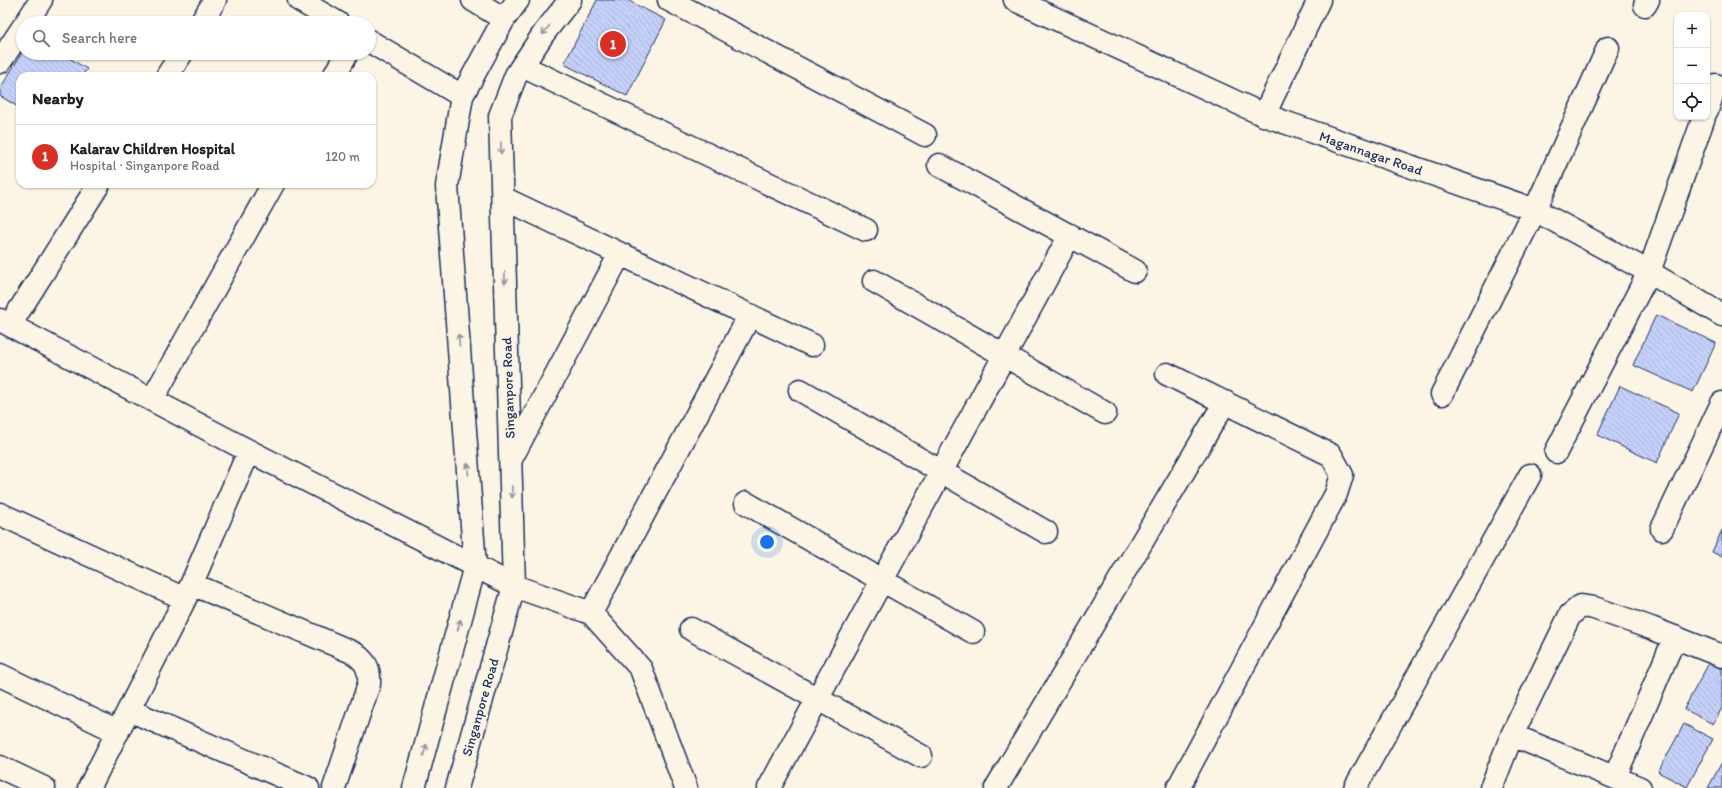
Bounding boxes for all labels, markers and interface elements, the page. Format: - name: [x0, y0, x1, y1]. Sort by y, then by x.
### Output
- map controls: [1674, 12, 1710, 120]
- button: +: [1674, 12, 1710, 48]
- search box: [16, 16, 376, 60]
- one-way arrow: [542, 25, 550, 36]
- icon: search: [30, 27, 52, 49]
- text: Search here: [62, 29, 137, 47]
- pin: 1: [600, 29, 626, 59]
- button: −: [1674, 48, 1710, 84]
- button: locate: [1674, 84, 1710, 120]
- text: Nearby: [32, 88, 84, 108]
- street label: Magannagar Road: [1317, 128, 1425, 179]
- text: Kalarav Children Hospital: [70, 140, 235, 158]
- one-way arrow: [497, 141, 505, 154]
- text: 1: [42, 149, 48, 164]
- text: 120 m: [325, 149, 360, 164]
- text: Hospital · Singanpore Road: [70, 158, 220, 173]
- one-way arrow: [501, 271, 509, 284]
- one-way arrow: [456, 334, 463, 347]
- street label: Singanpore Road: [498, 337, 519, 439]
- one-way arrow: [465, 463, 472, 476]
- one-way arrow: [508, 485, 515, 498]
- your location: [757, 532, 777, 552]
- one-way arrow: [456, 619, 463, 632]
- street label: Singanpore Road: [458, 656, 503, 758]
- one-way arrow: [421, 744, 429, 757]

